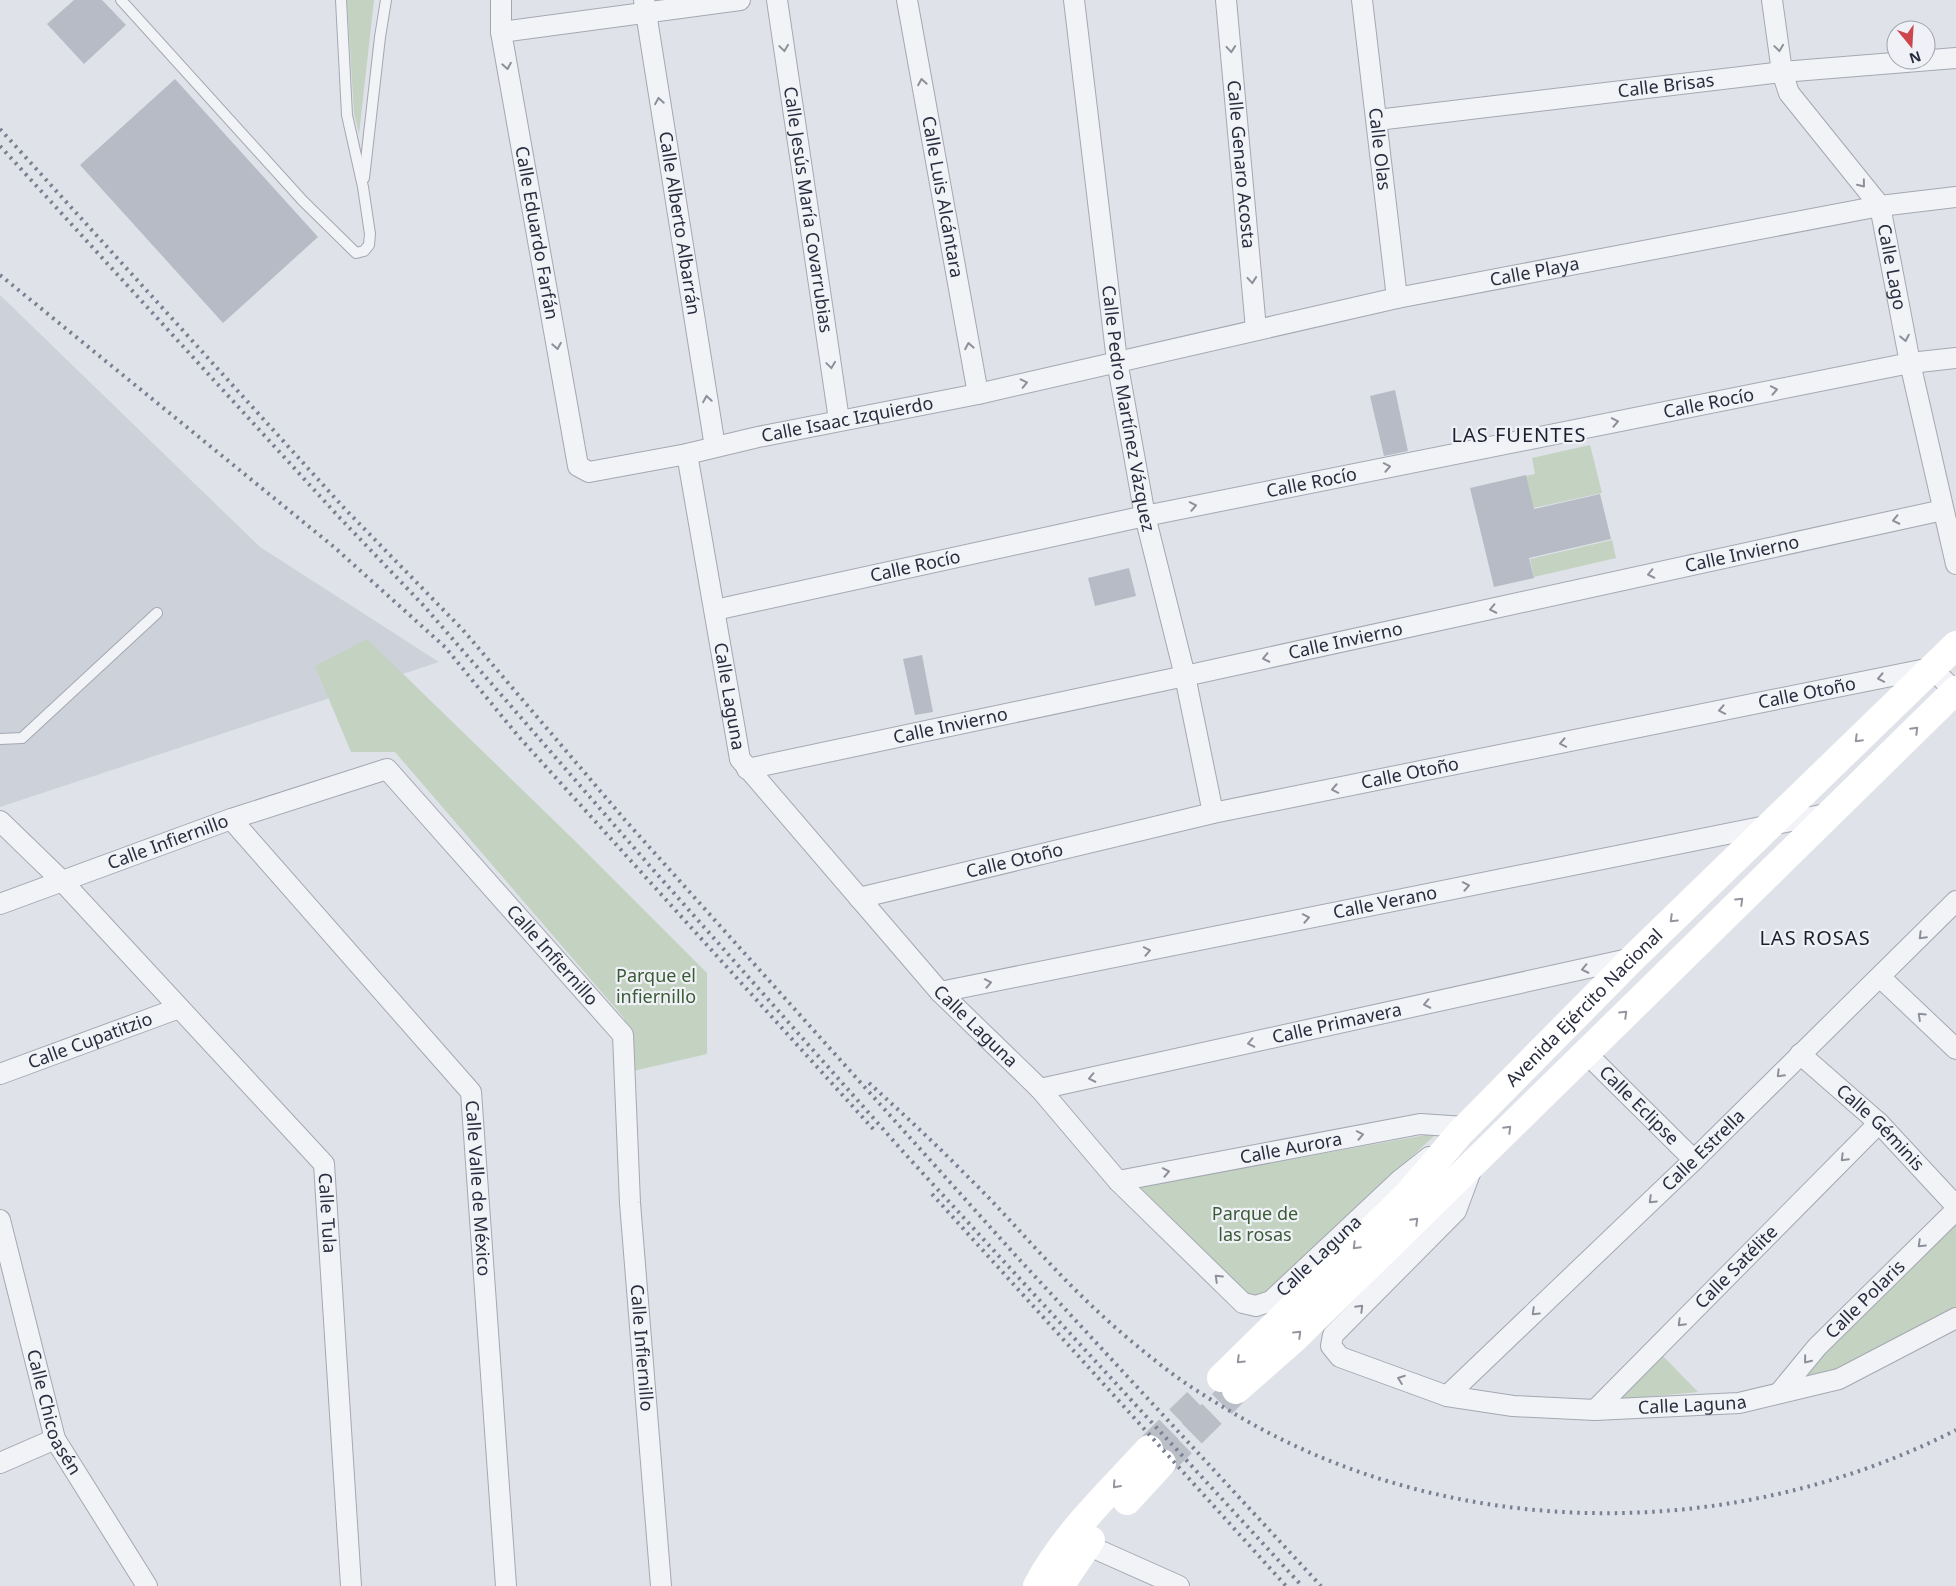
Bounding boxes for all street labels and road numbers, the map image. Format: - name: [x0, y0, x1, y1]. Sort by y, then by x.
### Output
- street label: Calle Brisas: [1616, 67, 1715, 102]
- street label: Calle Genaro Acosta: [1222, 79, 1262, 250]
- street label: Calle Jesús María Covarrubias: [779, 85, 839, 334]
- street label: Calle Olas: [1364, 106, 1397, 192]
- street label: Calle Luis Alcántara: [917, 114, 970, 279]
- street label: Calle Alberto Albarrán: [654, 129, 707, 317]
- street label: Calle Eduardo Farfán: [510, 144, 565, 321]
- street label: Calle Lago: [1873, 222, 1913, 312]
- street label: Calle Playa: [1488, 251, 1581, 291]
- street label: Calle Pedro Martínez Vázquez: [1097, 284, 1161, 534]
- street label: Calle Rocío: [1661, 382, 1756, 423]
- street label: Calle Isaac Izquierdo: [759, 390, 935, 447]
- street label: Calle Rocío: [1264, 461, 1359, 502]
- street label: Calle Invierno: [1682, 529, 1801, 577]
- street label: Calle Rocío: [868, 544, 963, 587]
- street label: Calle Invierno: [1286, 616, 1405, 664]
- street label: Calle Laguna: [709, 641, 751, 752]
- street label: Calle Otoño: [1756, 670, 1858, 714]
- street label: Calle Invierno: [891, 701, 1010, 749]
- street label: Calle Otoño: [1359, 751, 1461, 794]
- street label: Calle Infiernillo: [104, 808, 232, 874]
- street label: Calle Otoño: [963, 836, 1065, 883]
- street label: Calle Verano: [1331, 879, 1439, 924]
- street label: Calle Infiernillo: [502, 899, 604, 1010]
- street label: Avenida Ejército Nacional: [1500, 923, 1667, 1091]
- street label: Calle Laguna: [929, 979, 1023, 1072]
- street label: Calle Primavera: [1270, 996, 1404, 1048]
- street label: Calle Cupatitzio: [24, 1006, 155, 1074]
- street label: Calle Eclipse: [1594, 1060, 1685, 1150]
- street label: Calle Géminis: [1832, 1078, 1930, 1176]
- street label: Calle Valle de México: [461, 1099, 497, 1277]
- street label: Calle Estrella: [1656, 1104, 1749, 1196]
- street label: Calle Aurora: [1238, 1126, 1344, 1169]
- street label: Calle Tula: [314, 1172, 343, 1254]
- street label: Calle Laguna: [1270, 1209, 1366, 1301]
- street label: Calle Satélite: [1689, 1219, 1782, 1313]
- street label: Calle Polaris: [1819, 1254, 1910, 1343]
- street label: Calle Infiernillo: [626, 1283, 660, 1412]
- street label: Calle Chicoasén: [22, 1347, 87, 1479]
- street label: Calle Laguna: [1637, 1389, 1749, 1419]

